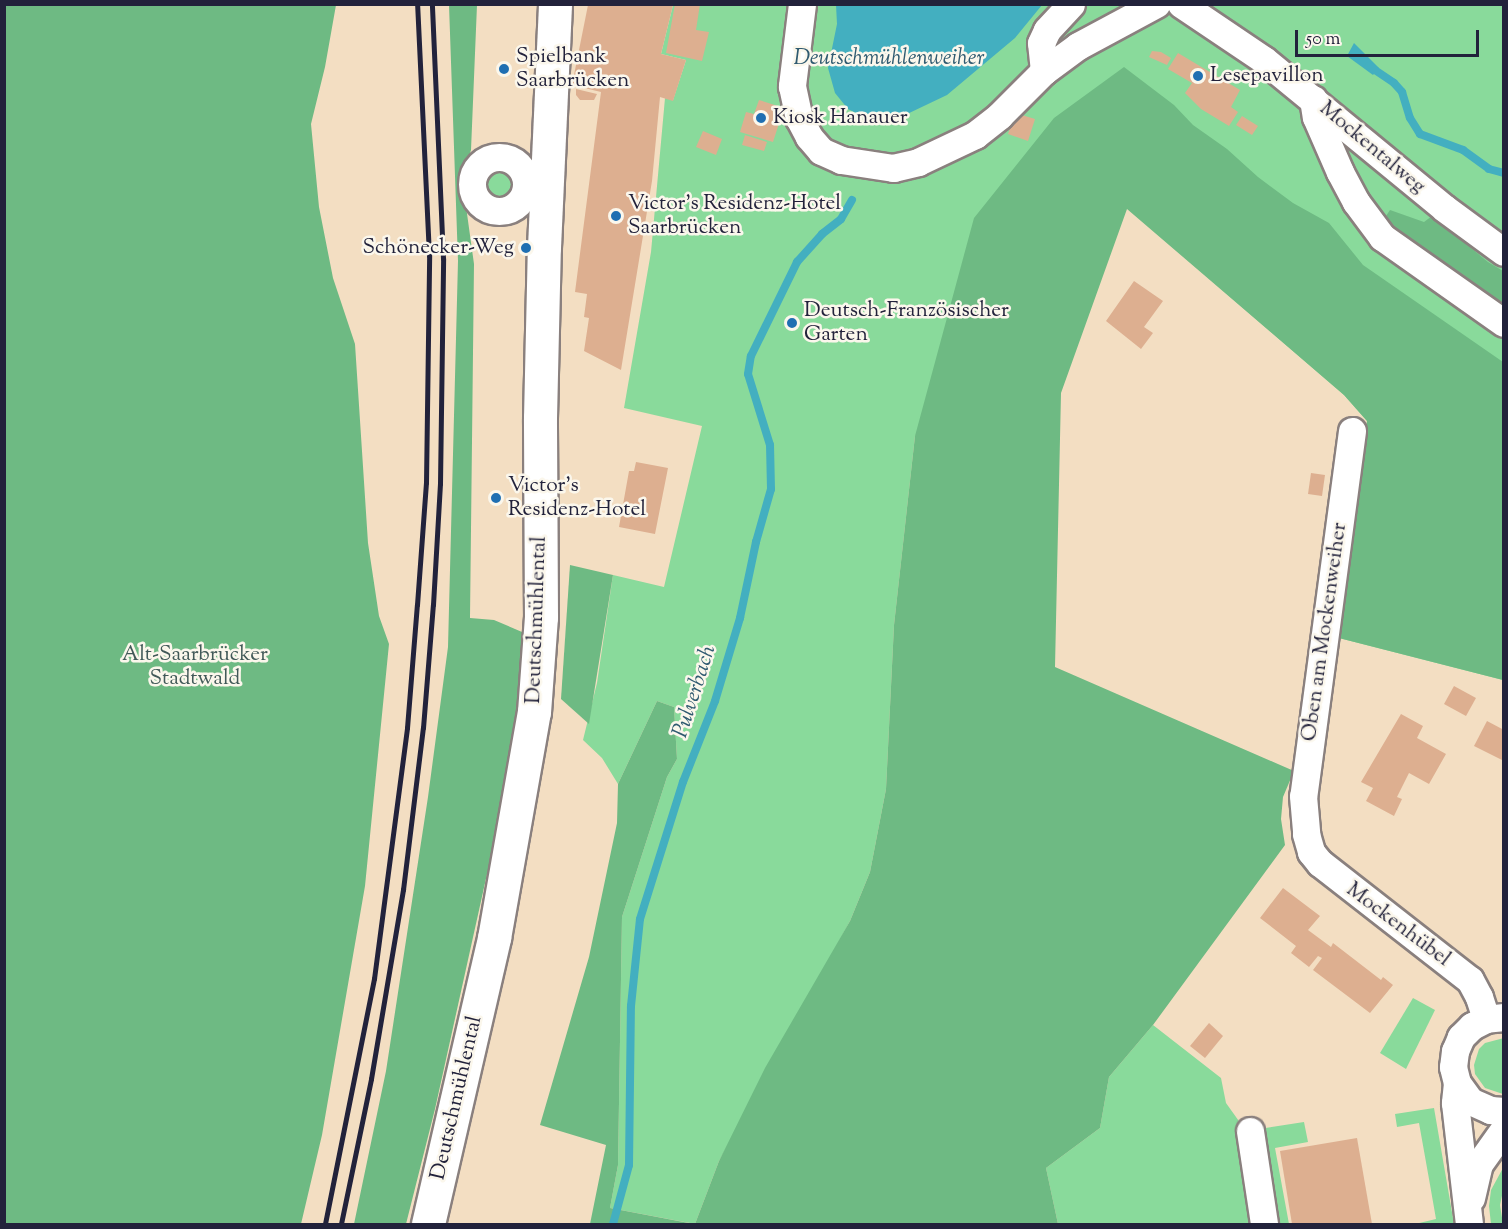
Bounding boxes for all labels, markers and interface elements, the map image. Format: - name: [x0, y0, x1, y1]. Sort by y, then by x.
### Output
- scale bar: [1298, 18, 1482, 56]
- text: 50 m: [1306, 27, 1340, 53]
- place label: Spielbank Saarbrücken: [516, 44, 629, 94]
- water label: Deutschmühlenweiher: [794, 47, 984, 73]
- marker: Spielbank Saarbrücken: [497, 62, 511, 76]
- place label: Lesepavillon: [1210, 63, 1324, 89]
- marker: Lesepavillon: [1191, 69, 1205, 83]
- street label: Mockentalweg: [1314, 96, 1430, 200]
- place label: Kiosk Hanauer: [773, 105, 908, 131]
- marker: Kiosk Hanauer: [754, 111, 768, 125]
- place label: Victor’s Residenz-Hotel Saarbrücken: [628, 191, 841, 241]
- marker: Victor’s Residenz-Hotel Saarbrücken: [609, 209, 623, 223]
- place label: Schönecker-Weg: [362, 235, 514, 261]
- marker: Schönecker-Weg: [519, 241, 533, 255]
- place label: Deutsch-Französischer Garten: [804, 298, 1009, 348]
- marker: Deutsch-Französischer Garten: [785, 316, 799, 330]
- place label: Victor's Residenz-Hotel: [508, 473, 646, 523]
- marker: Victor's Residenz-Hotel: [489, 491, 503, 505]
- street label: Oben am Mockenweiher: [1297, 521, 1353, 743]
- street label: Deutschmühlental: [521, 536, 553, 704]
- park label: Alt-Saarbrücker Stadtwald: [122, 642, 268, 692]
- water label: Pulverbach: [669, 642, 723, 742]
- street label: Mockenhübel: [1341, 878, 1455, 972]
- street label: Deutschmühlental: [426, 1014, 488, 1182]

